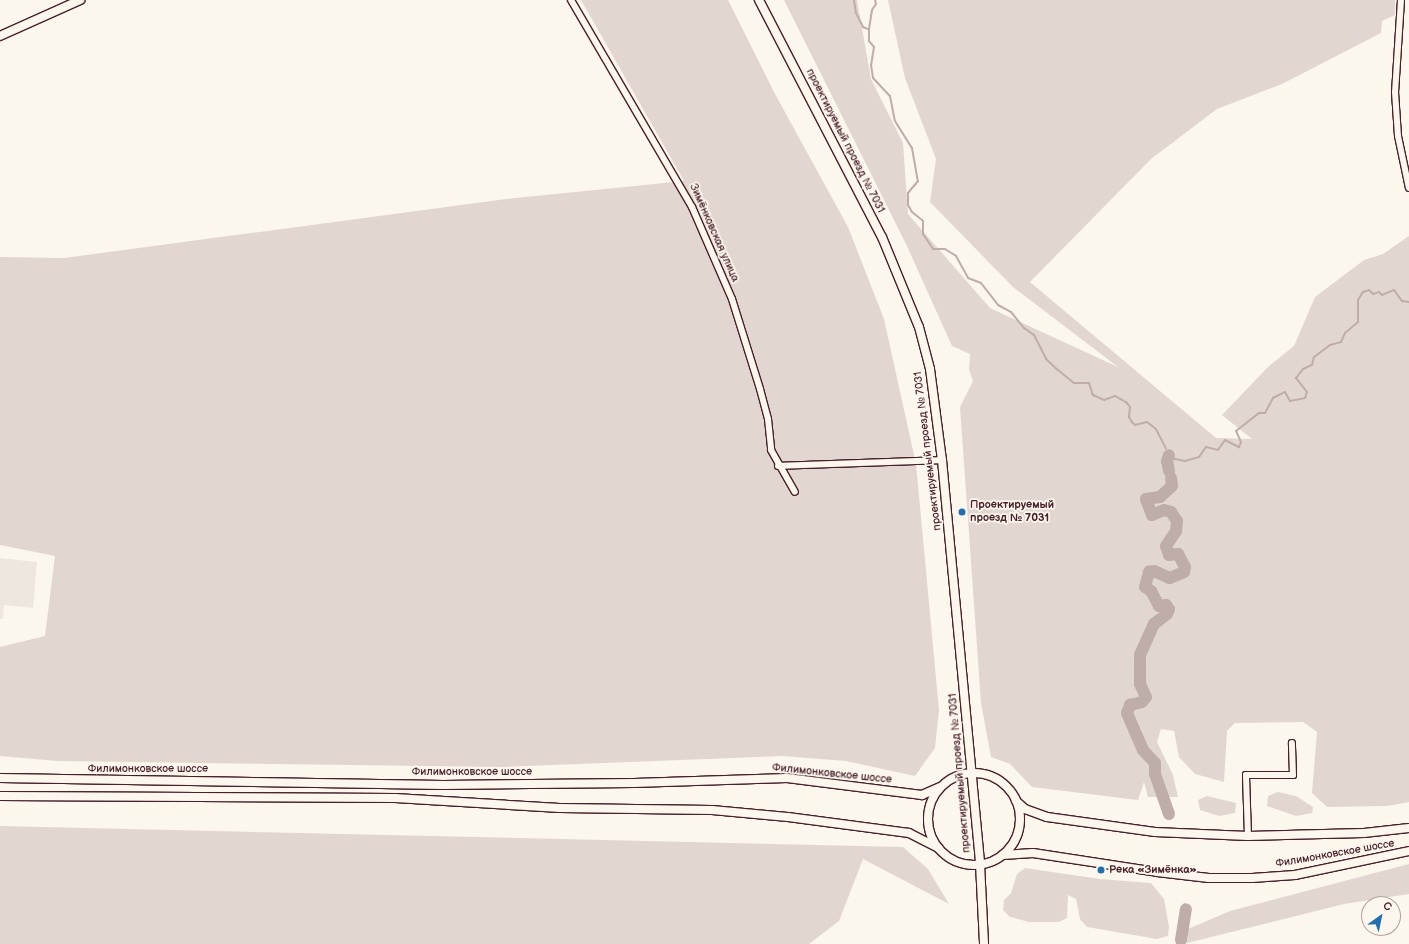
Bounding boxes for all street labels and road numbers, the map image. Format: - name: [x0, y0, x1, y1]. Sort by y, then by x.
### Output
- street label: проектируемый проезд № 7031: [803, 67, 887, 215]
- street label: Зимёнковская улица: [686, 182, 742, 284]
- street label: проектируемый проезд № 7031: [912, 371, 944, 531]
- street label: проектируемый проезд № 7031: [946, 693, 974, 853]
- street label: Филимонковское шоссе: [771, 761, 893, 787]
- street label: Филимонковское шоссе: [88, 762, 208, 776]
- street label: Филимонковское шоссе: [412, 765, 532, 779]
- street label: Филимонковское шоссе: [1275, 837, 1395, 871]

